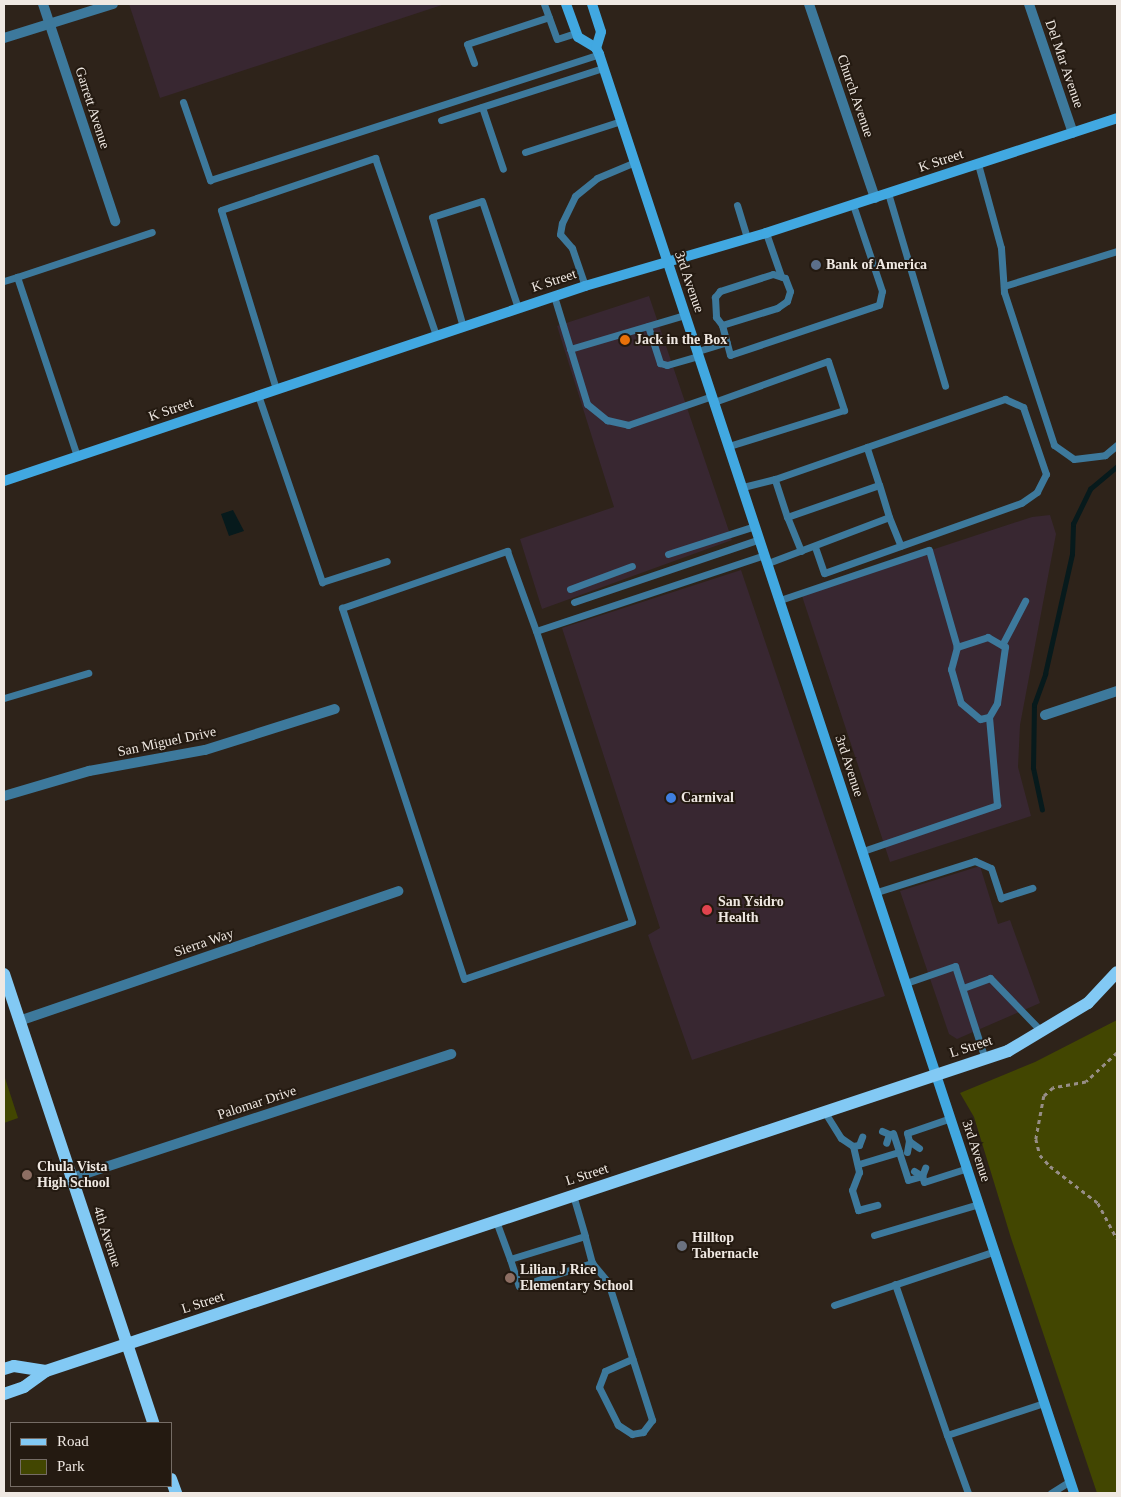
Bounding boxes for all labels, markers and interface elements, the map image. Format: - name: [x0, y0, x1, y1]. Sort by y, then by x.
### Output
- street label: Del Mar Avenue: [1041, 17, 1087, 111]
- street label: Church Avenue: [833, 52, 877, 140]
- street label: Garrett Avenue: [71, 65, 113, 151]
- street label: K Street: [916, 146, 966, 176]
- street label: 3rd Avenue: [671, 249, 707, 315]
- place label: Bank of America: [826, 257, 928, 273]
- marker: Bank of America: [810, 259, 822, 271]
- street label: K Street: [529, 266, 579, 296]
- place label: Jack in the Box: [635, 332, 727, 348]
- marker: Jack in the Box: [619, 334, 631, 346]
- street label: K Street: [146, 395, 196, 425]
- street label: San Miguel Drive: [116, 723, 218, 761]
- street label: 3rd Avenue: [831, 733, 867, 799]
- place label: Carnival: [681, 790, 734, 806]
- marker: Carnival: [665, 792, 677, 804]
- place label: San Ysidro Health: [718, 894, 784, 926]
- marker: San Ysidro Health: [700, 903, 714, 917]
- street label: Sierra Way: [172, 925, 236, 961]
- street label: L Street: [947, 1032, 995, 1062]
- street label: Palomar Drive: [215, 1082, 299, 1124]
- street label: 3rd Avenue: [958, 1118, 994, 1184]
- place label: Chula Vista High School: [37, 1159, 110, 1192]
- street label: L Street: [563, 1160, 611, 1190]
- marker: Chula Vista High School: [21, 1169, 33, 1181]
- street label: 4th Avenue: [89, 1204, 125, 1270]
- place label: Hilltop Tabernacle: [692, 1230, 758, 1262]
- marker: Hilltop Tabernacle: [676, 1240, 688, 1252]
- place label: Lilian J Rice Elementary School: [520, 1262, 633, 1294]
- marker: Lilian J Rice Elementary School: [504, 1272, 516, 1284]
- street label: L Street: [179, 1288, 227, 1318]
- legend: [10, 1422, 172, 1487]
- text: Road: [57, 1433, 89, 1449]
- text: Park: [57, 1458, 85, 1474]

